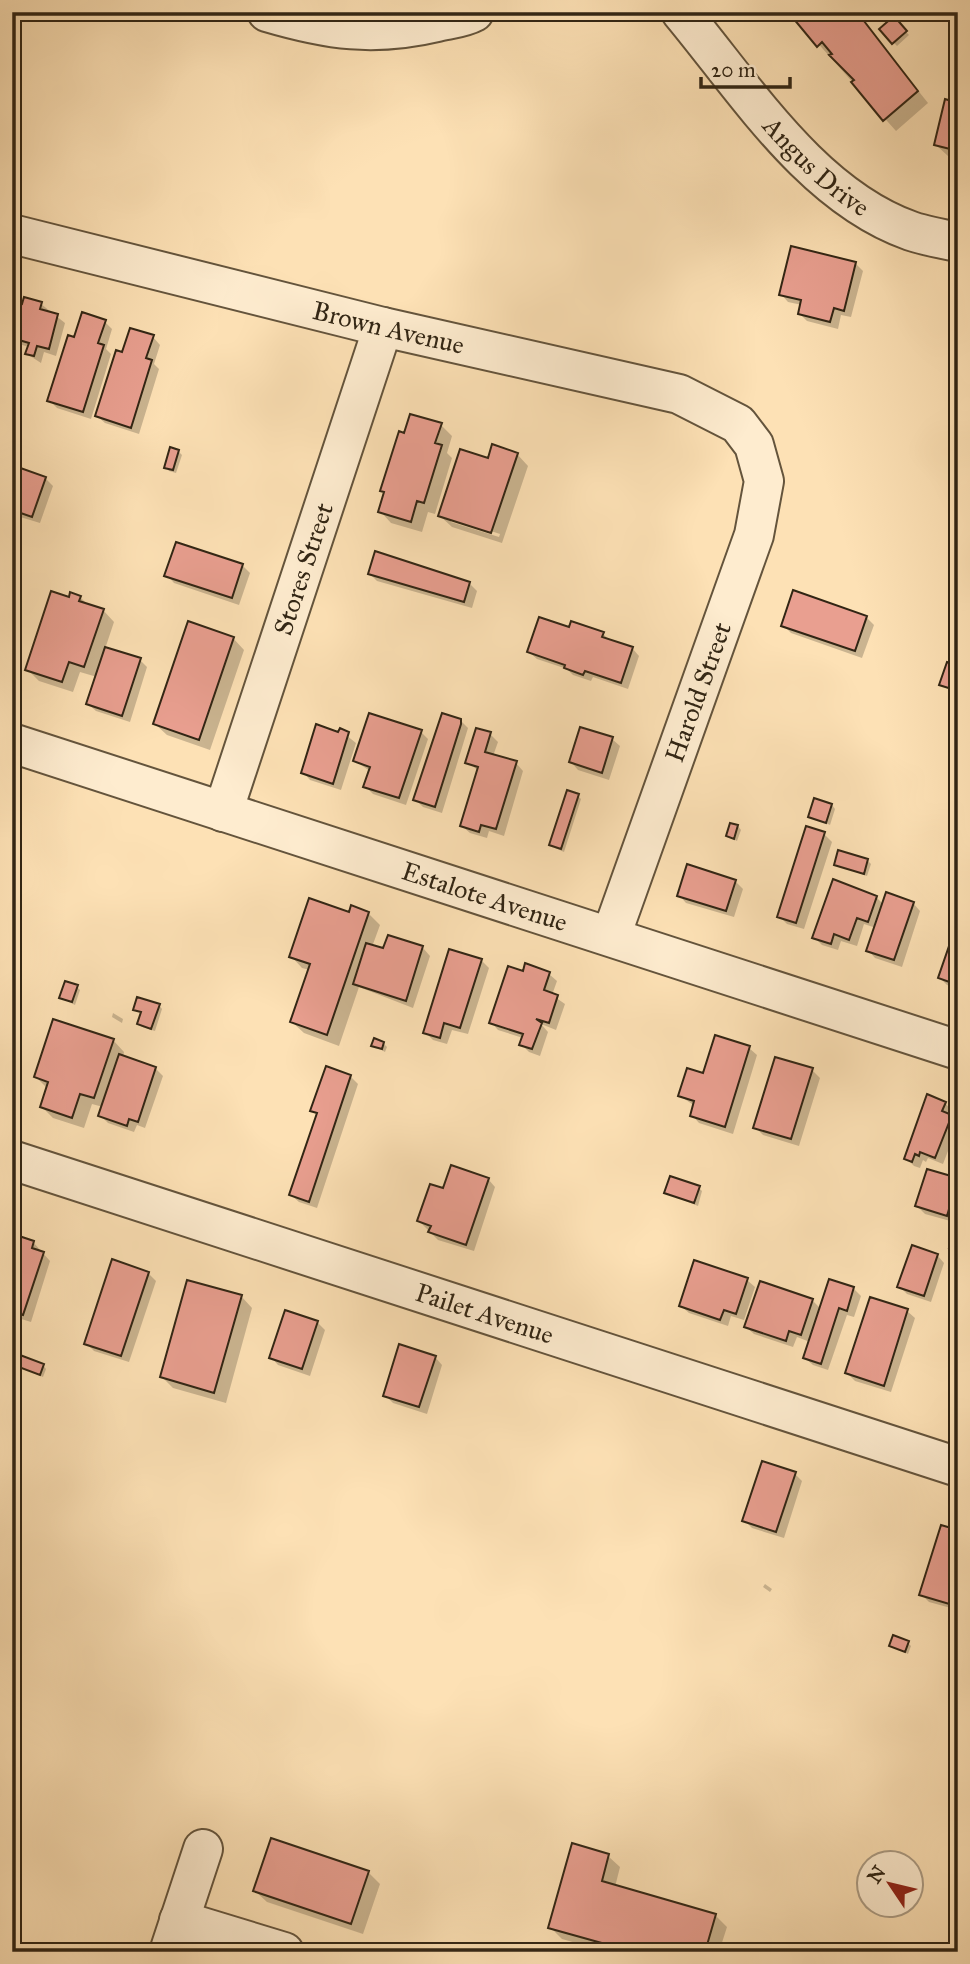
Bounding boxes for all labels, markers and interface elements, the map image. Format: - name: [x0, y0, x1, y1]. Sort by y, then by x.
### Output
- scale bar: [701, 46, 790, 90]
- text: 20 m: [711, 57, 756, 83]
- street label: Angus Drive: [756, 109, 875, 223]
- street label: Brown Avenue: [309, 294, 468, 361]
- street label: Stores Street: [266, 499, 340, 639]
- street label: Harold Street: [658, 618, 738, 766]
- street label: Estalote Avenue: [398, 855, 572, 938]
- street label: Pailet Avenue: [412, 1276, 558, 1351]
- north arrow: [855, 1848, 925, 1918]
- text: N: [862, 1861, 891, 1888]

